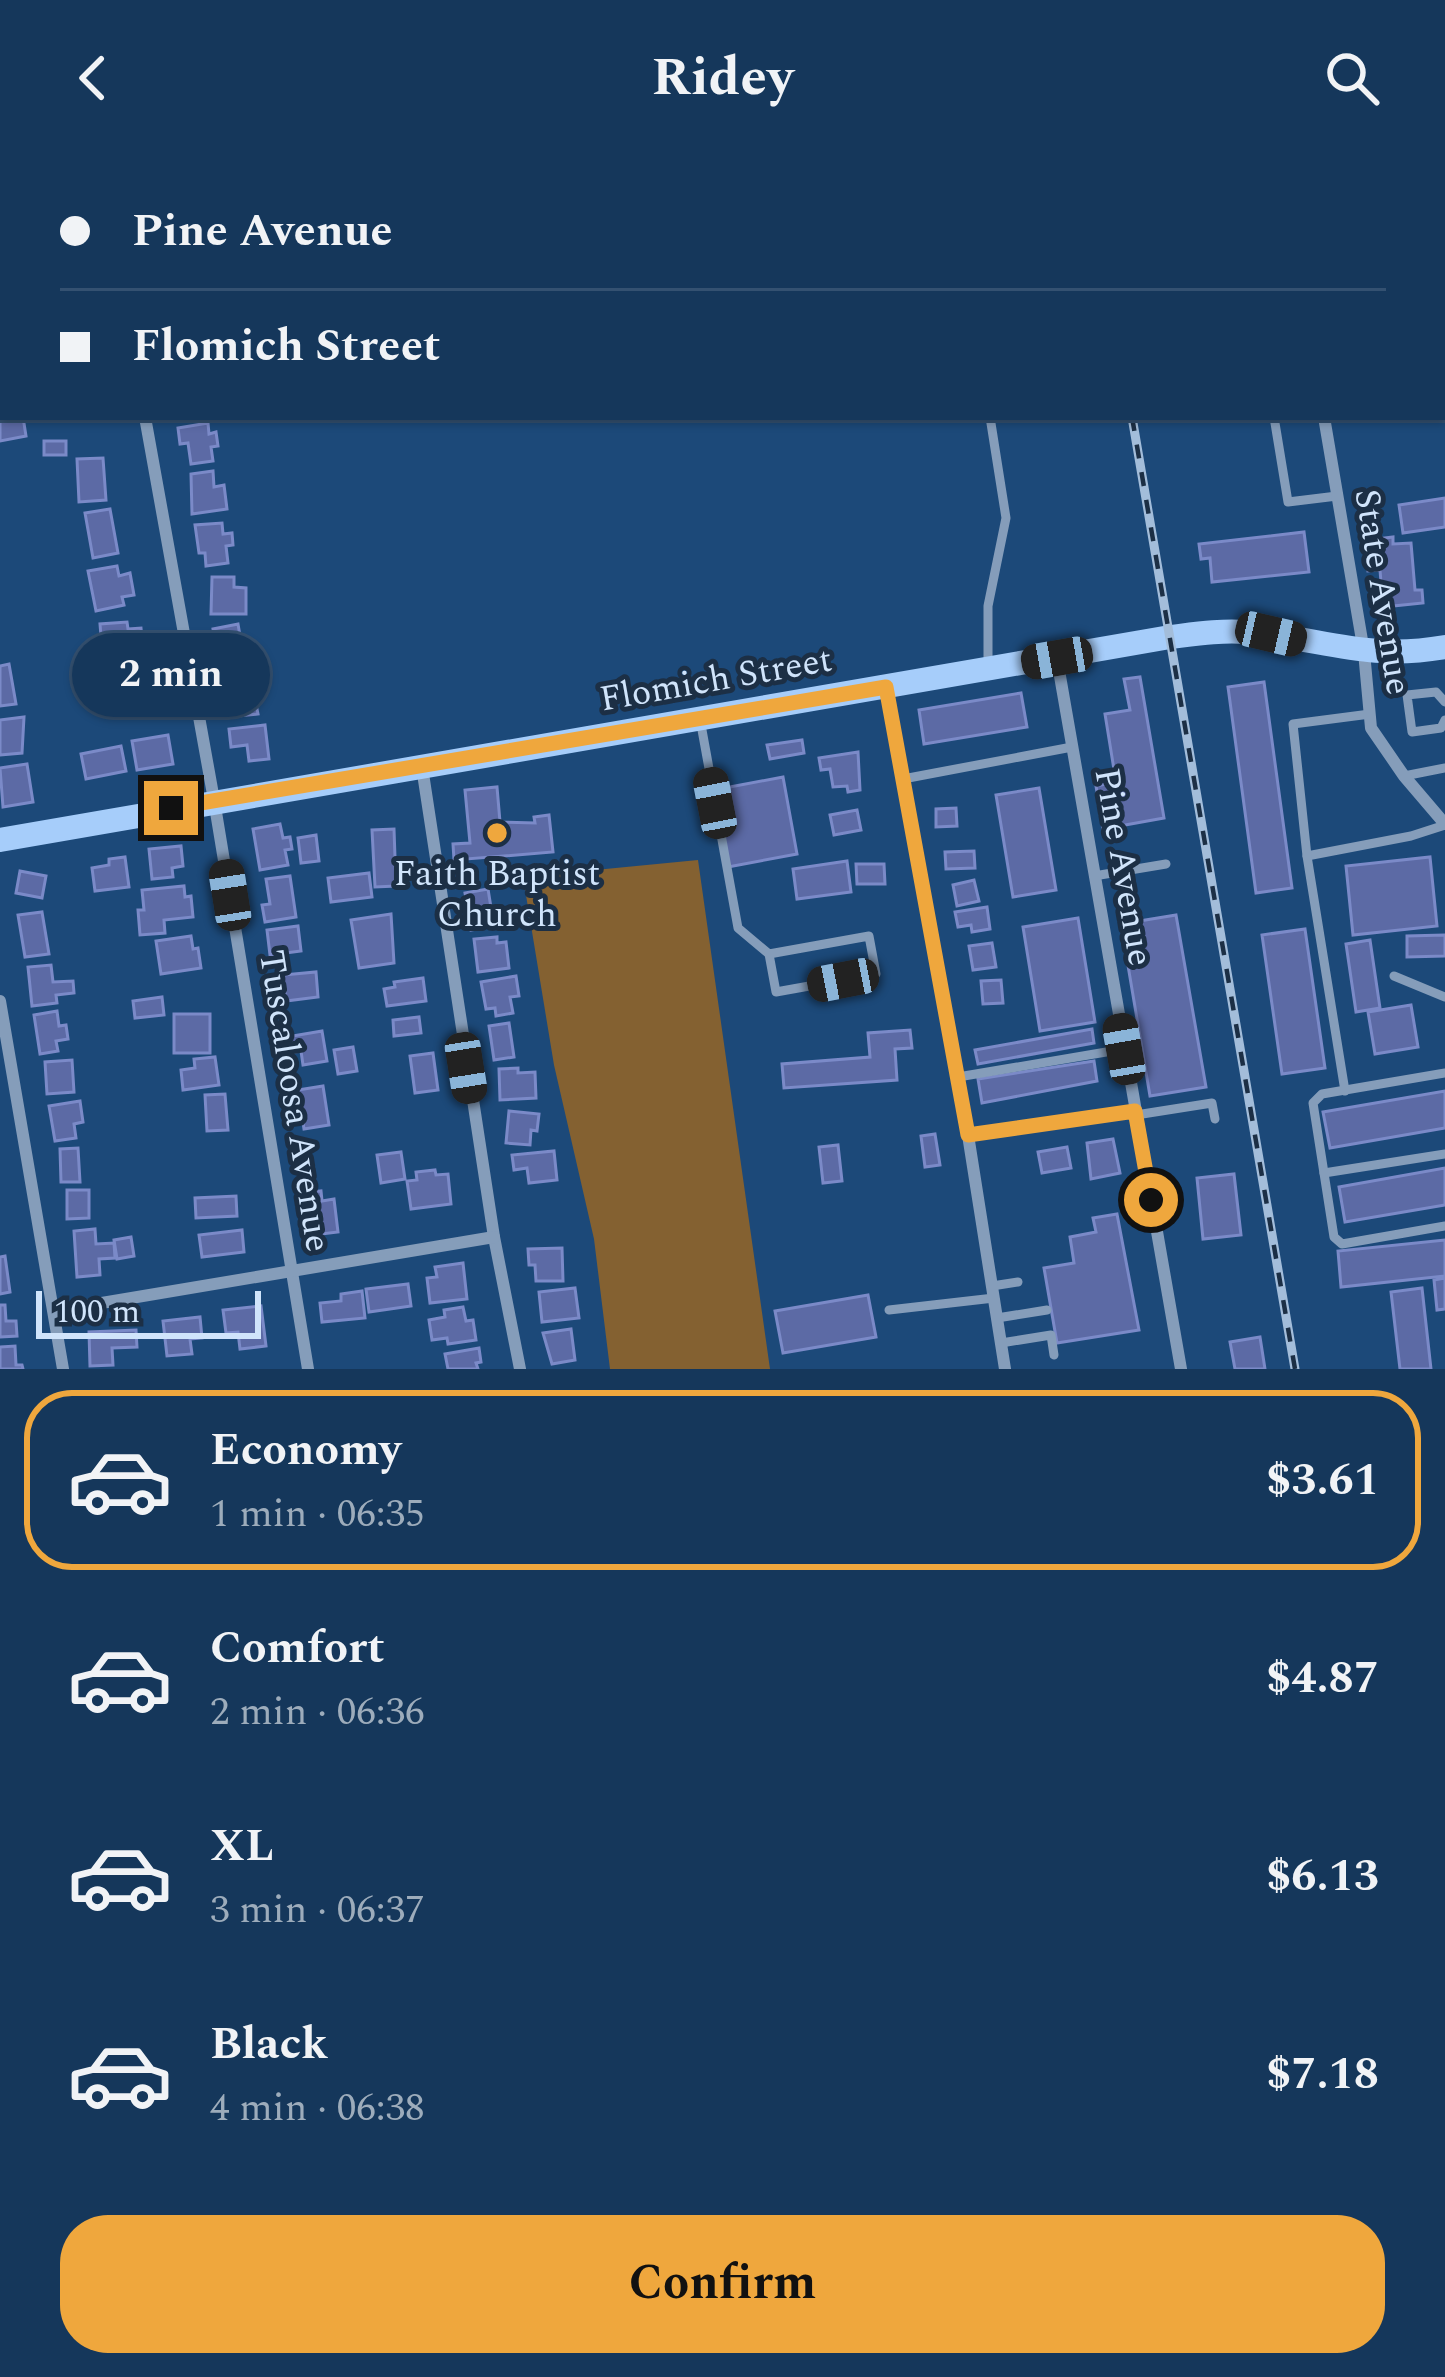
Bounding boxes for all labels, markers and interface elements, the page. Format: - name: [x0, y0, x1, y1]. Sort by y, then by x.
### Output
- text: Ridey: [652, 37, 793, 119]
- icon: back: [60, 45, 126, 111]
- icon: search: [1319, 45, 1385, 111]
- text: Pine Avenue: [132, 197, 393, 266]
- text: Flomich Street: [132, 312, 440, 381]
- street label: State Avenue: [1339, 485, 1425, 699]
- car: [1232, 608, 1310, 660]
- street label: Flomich Street: [595, 633, 837, 727]
- callout: 2 min: [72, 634, 270, 718]
- car: [1018, 634, 1096, 682]
- text: 2 min: [119, 645, 223, 704]
- car: [690, 764, 740, 842]
- street label: Pine Avenue: [1079, 764, 1167, 970]
- route end: [144, 781, 198, 835]
- marker: Faith Baptist Church: [484, 820, 510, 846]
- place label: Faith Baptist Church: [394, 847, 600, 943]
- car: [207, 857, 253, 933]
- street label: Tuscaloosa Avenue: [243, 946, 345, 1256]
- car: [804, 955, 882, 1005]
- car: [1100, 1010, 1148, 1088]
- car: [443, 1030, 489, 1106]
- route start: [1124, 1173, 1178, 1227]
- scale bar: [36, 1285, 261, 1338]
- text: 100 m: [54, 1287, 140, 1337]
- text: Economy: [210, 1416, 401, 1485]
- icon: car: [66, 1426, 174, 1534]
- text: $3.61: [1266, 1446, 1379, 1515]
- text: 1 min · 06:35: [210, 1485, 425, 1544]
- text: Comfort: [210, 1614, 385, 1683]
- icon: car: [66, 1624, 174, 1732]
- text: $4.87: [1266, 1644, 1379, 1713]
- text: 2 min · 06:36: [210, 1683, 425, 1742]
- text: XL: [210, 1812, 274, 1881]
- icon: car: [66, 1822, 174, 1930]
- text: $6.13: [1266, 1842, 1379, 1911]
- text: 3 min · 06:37: [210, 1881, 425, 1940]
- text: Black: [210, 2010, 328, 2079]
- icon: car: [66, 2020, 174, 2128]
- text: $7.18: [1266, 2040, 1379, 2109]
- text: 4 min · 06:38: [210, 2079, 425, 2138]
- button: Confirm: [60, 2215, 1385, 2353]

